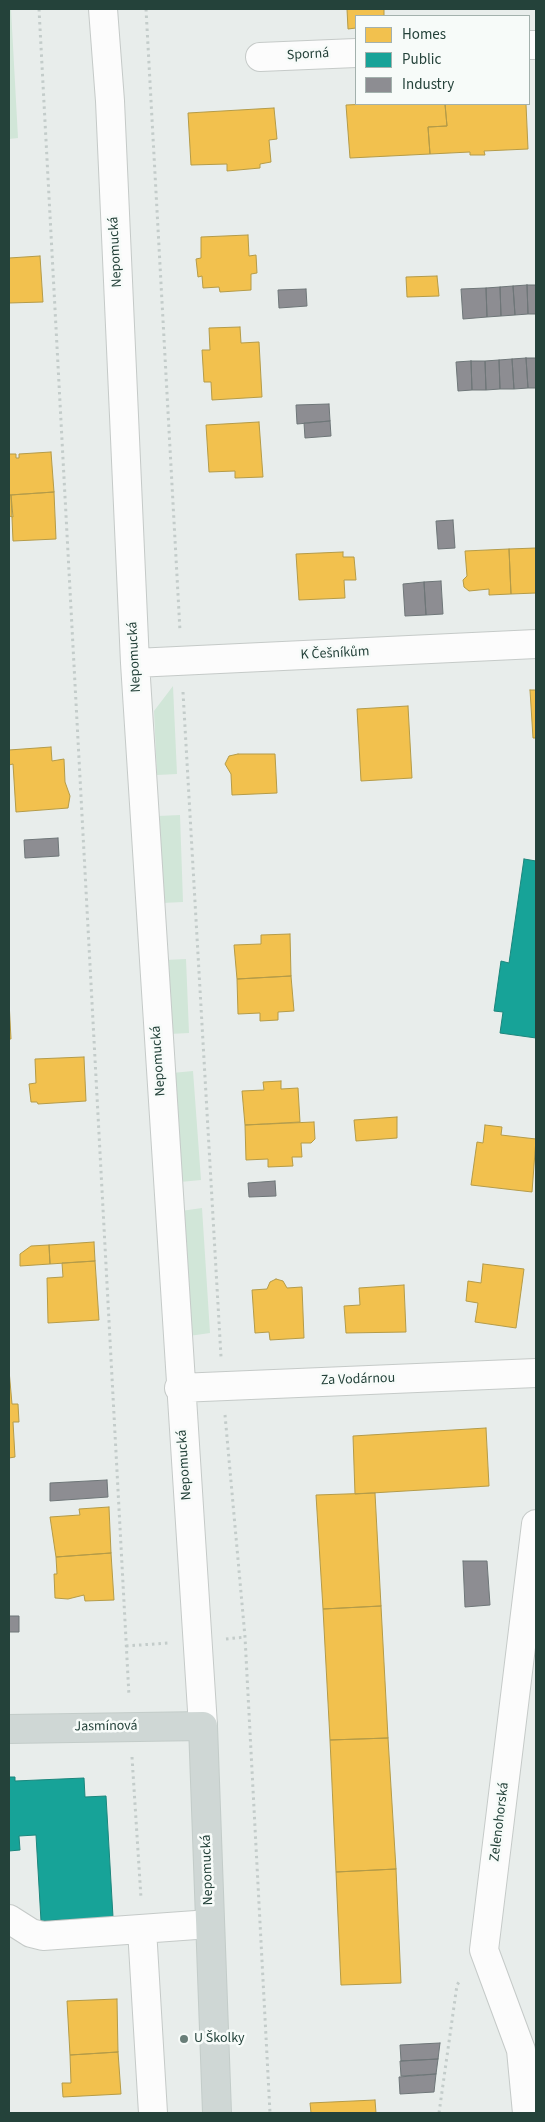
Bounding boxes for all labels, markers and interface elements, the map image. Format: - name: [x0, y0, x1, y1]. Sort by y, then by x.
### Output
- legend: [355, 15, 530, 105]
- text: Homes: [402, 24, 446, 45]
- street label: Sporná: [286, 46, 330, 64]
- text: Public: [402, 49, 441, 70]
- text: Industry: [402, 74, 454, 95]
- street label: Nepomucká: [106, 216, 126, 288]
- street label: Nepomucká: [125, 621, 145, 693]
- street label: K Češníkům: [300, 644, 370, 664]
- street label: Nepomucká: [148, 1025, 170, 1097]
- street label: Za Vodárnou: [321, 1370, 395, 1390]
- street label: Nepomucká: [174, 1429, 196, 1501]
- street label: Jasmínová: [74, 1718, 138, 1736]
- street label: Zelenohorská: [487, 1781, 513, 1863]
- street label: Nepomucká: [198, 1834, 218, 1906]
- place label: U Školky: [194, 2031, 245, 2047]
- marker: U Školky: [178, 2033, 190, 2045]

